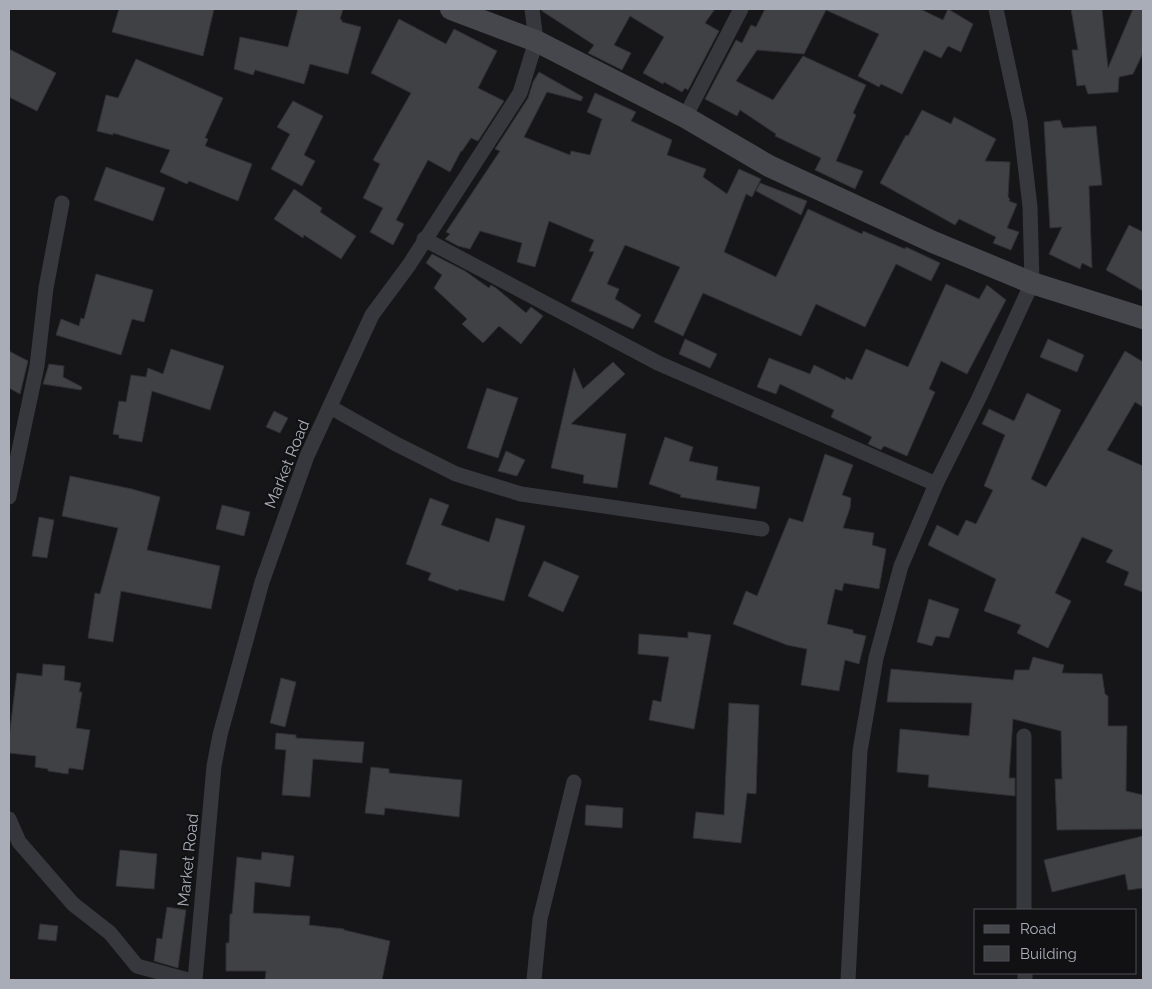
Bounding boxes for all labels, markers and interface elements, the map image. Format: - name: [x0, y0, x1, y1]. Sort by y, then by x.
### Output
- street label: Market Road: [261, 417, 313, 511]
- street label: Market Road: [174, 812, 202, 907]
- legend: [974, 909, 1137, 974]
- text: Road: [1020, 920, 1056, 938]
- text: Building: [1020, 945, 1077, 963]

